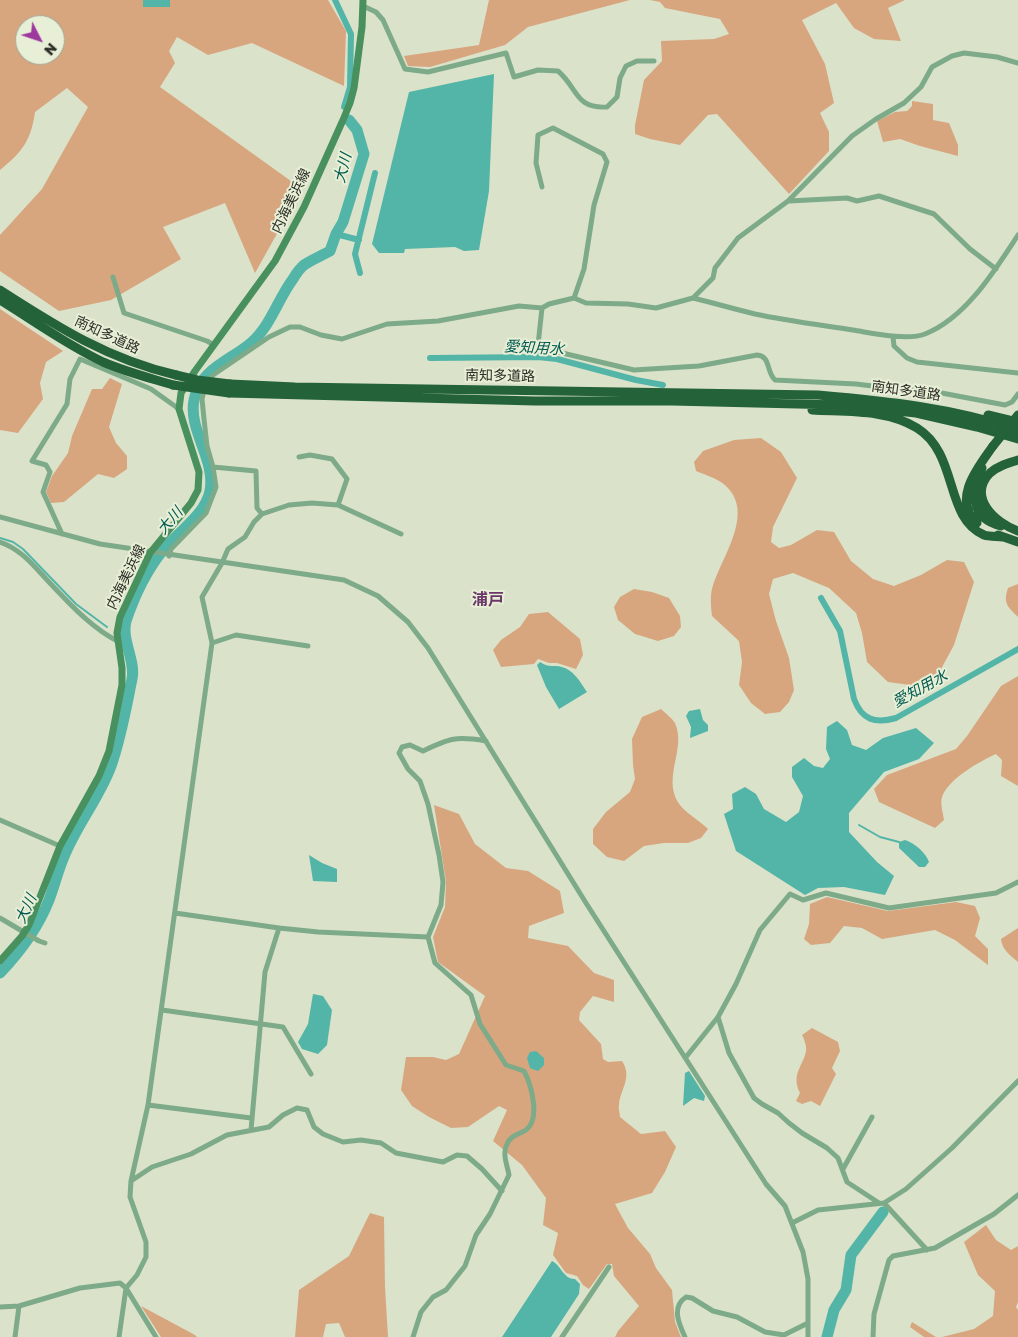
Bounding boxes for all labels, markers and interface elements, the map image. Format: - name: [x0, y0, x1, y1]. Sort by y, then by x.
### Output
- north arrow: [15, 15, 65, 65]
- text: N: [41, 40, 61, 59]
- water label: 大川: [331, 151, 355, 185]
- street label: 内海美浜線: [268, 166, 314, 236]
- street label: 南知多道路: [72, 313, 142, 357]
- water label: 愛知用水: [504, 337, 564, 359]
- street label: 南知多道路: [465, 367, 535, 385]
- street label: 南知多道路: [870, 378, 942, 404]
- water label: 大川: [153, 504, 187, 538]
- street label: 内海美浜線: [103, 542, 149, 612]
- district label: 浦戸: [472, 590, 504, 610]
- water label: 愛知用水: [889, 667, 951, 711]
- water label: 大川: [12, 892, 40, 926]

